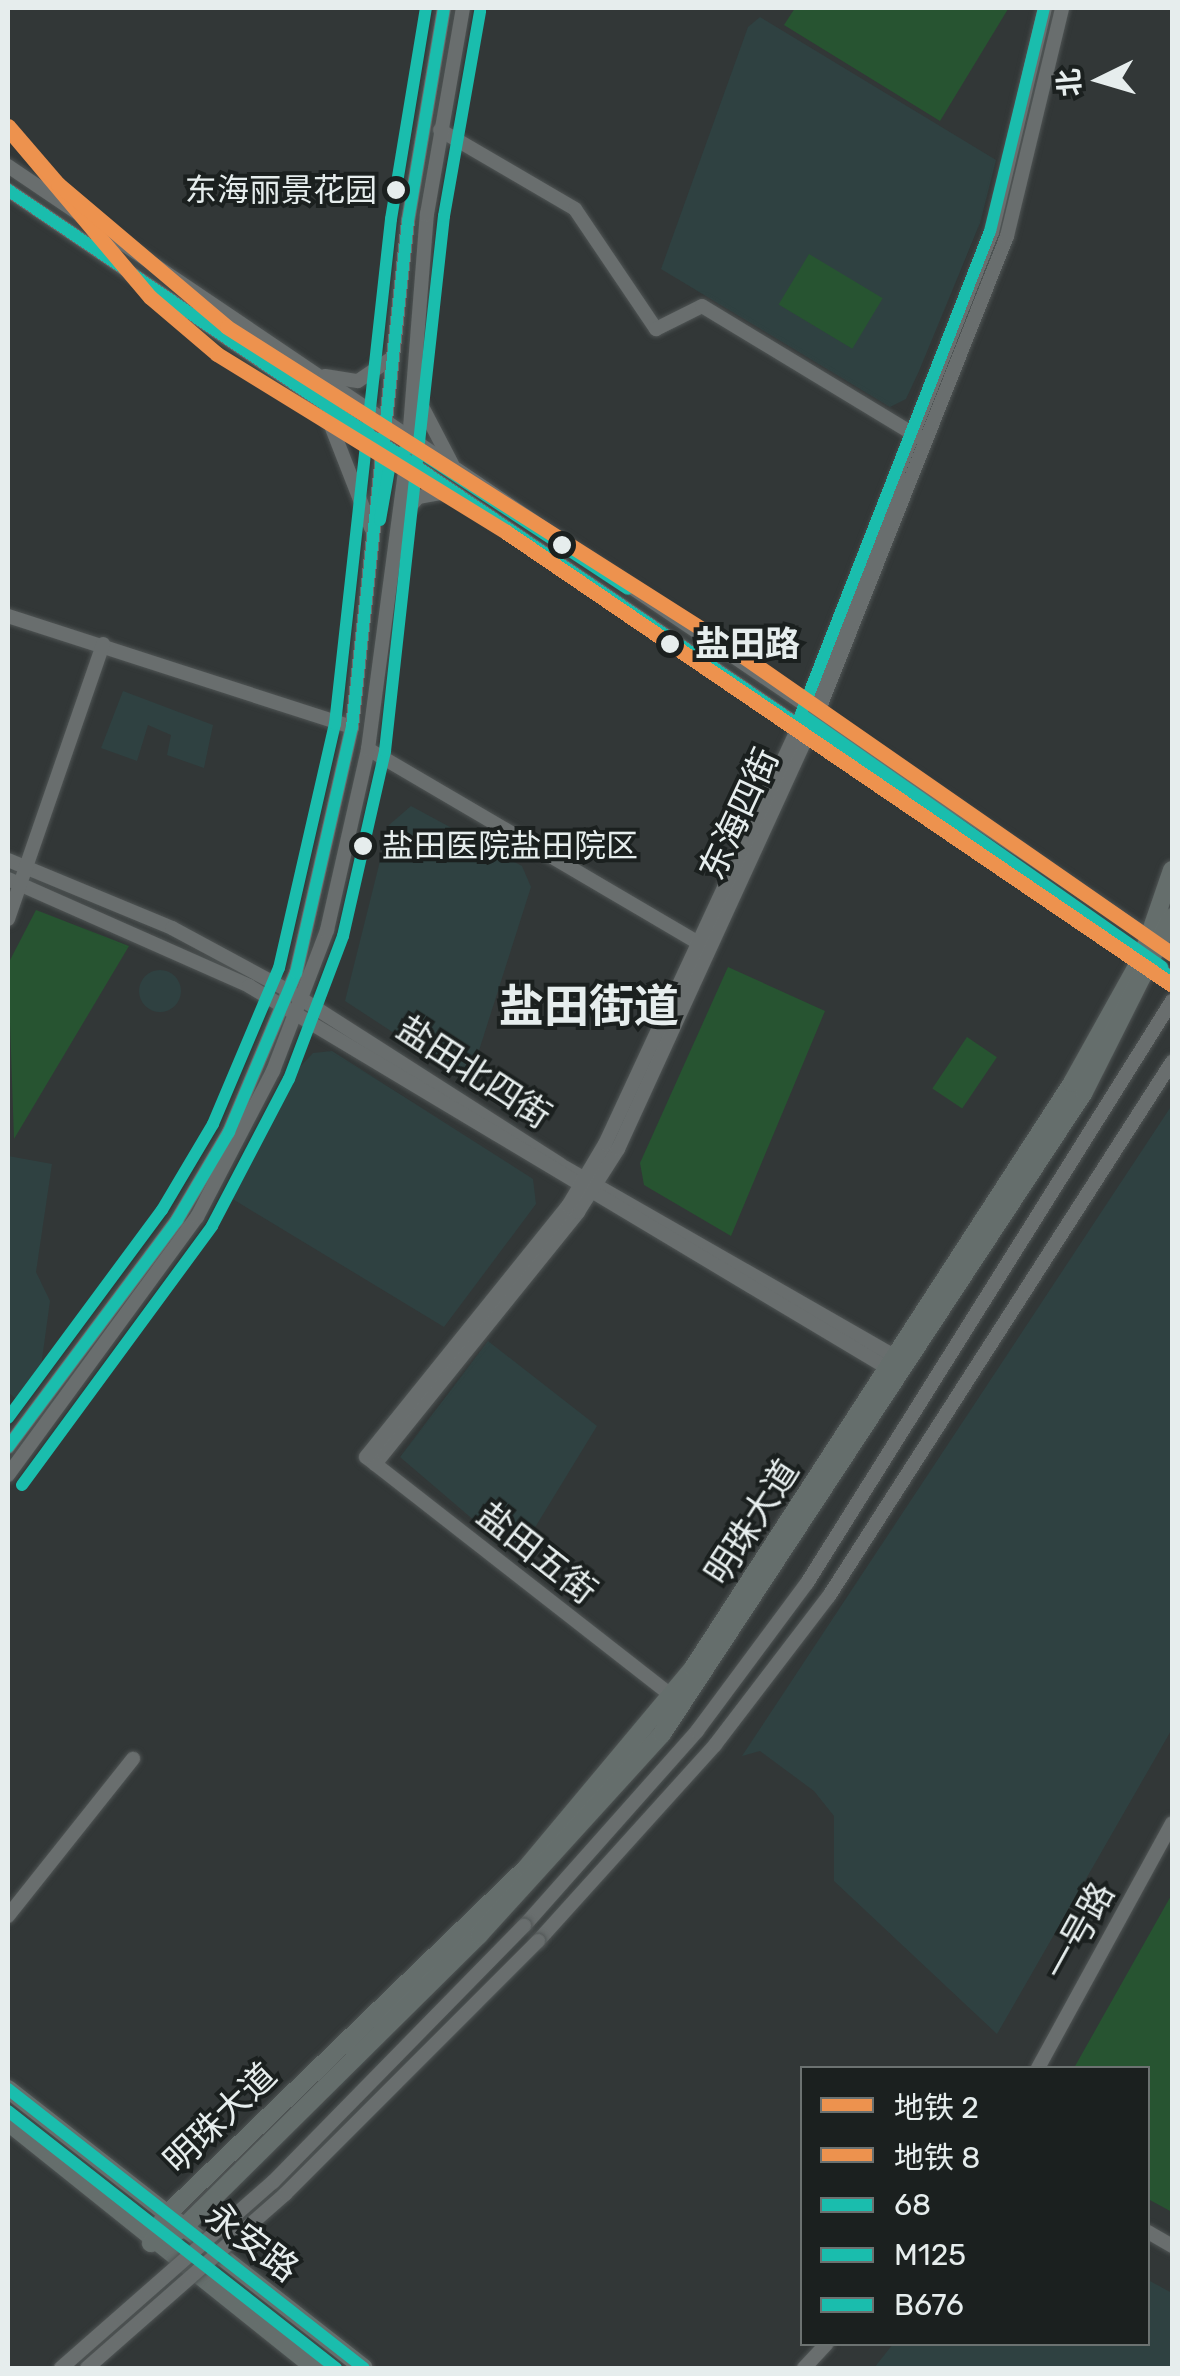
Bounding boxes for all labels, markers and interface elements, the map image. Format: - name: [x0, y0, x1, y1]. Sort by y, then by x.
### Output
- north arrow: [1050, 30, 1150, 130]
- text: 北: [1052, 67, 1087, 98]
- place label: 东海丽景花园: [185, 171, 377, 209]
- marker: 东海丽景花园: [386, 180, 406, 200]
- unlabelled marker: [552, 535, 572, 555]
- place label: 盐田路: [695, 623, 800, 665]
- marker: 盐田路: [654, 628, 686, 660]
- street label: 东海四街: [690, 742, 788, 886]
- place label: 盐田医院盐田院区: [382, 827, 638, 865]
- marker: 盐田医院盐田院区: [353, 836, 373, 856]
- district label: 盐田街道: [499, 980, 679, 1034]
- street label: 盐田北四街: [389, 1007, 559, 1137]
- street label: 明珠大道: [696, 1452, 808, 1592]
- street label: 盐田五街: [469, 1493, 605, 1613]
- street label: 一号路: [1035, 1875, 1123, 1987]
- street label: 明珠大道: [155, 2054, 285, 2182]
- legend: [800, 2066, 1150, 2346]
- text: 地铁 2: [894, 2090, 979, 2126]
- text: 地铁 8: [894, 2140, 980, 2176]
- text: 68: [894, 2187, 931, 2223]
- street label: 永安路: [197, 2194, 307, 2290]
- text: M125: [894, 2237, 966, 2273]
- text: B676: [894, 2287, 964, 2323]

